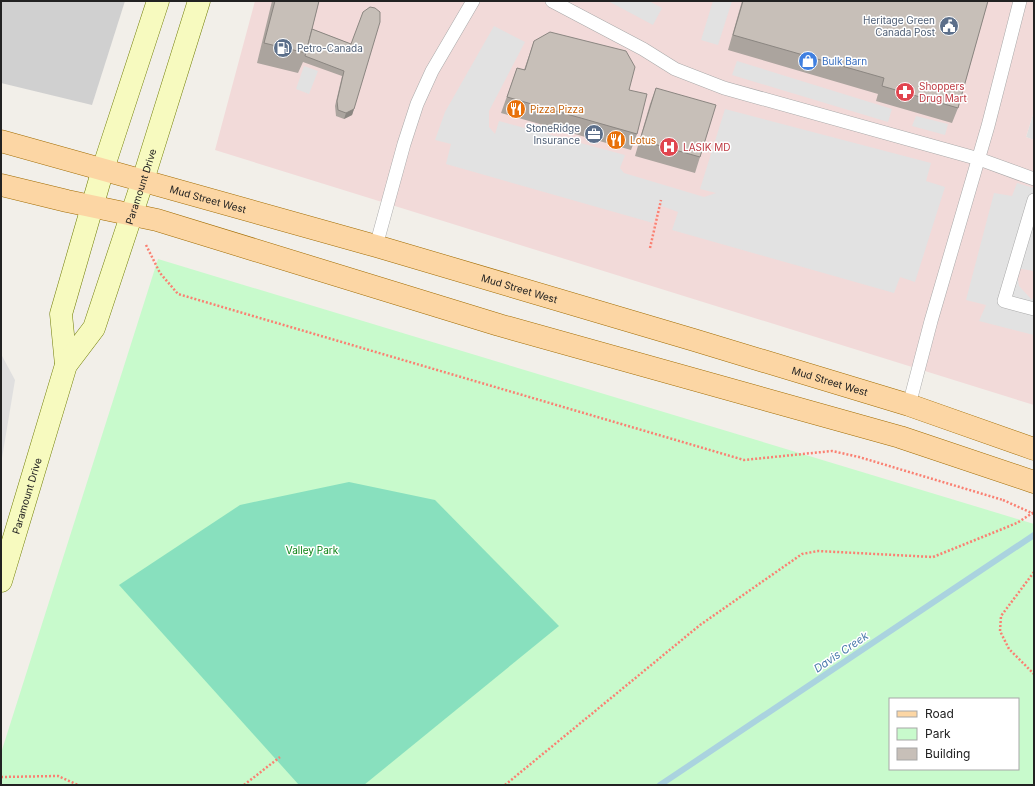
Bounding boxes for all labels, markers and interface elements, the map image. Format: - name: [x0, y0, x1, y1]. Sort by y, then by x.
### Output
- place label: Heritage Green Canada Post: [863, 14, 936, 38]
- public building icon: Heritage Green Canada Post: [938, 15, 960, 37]
- fuel station icon: Petro-Canada: [272, 37, 294, 59]
- place label: Petro-Canada: [297, 42, 363, 54]
- shop icon: Bulk Barn: [797, 50, 819, 72]
- place label: Bulk Barn: [822, 55, 867, 67]
- place label: Shoppers Drug Mart: [919, 80, 967, 104]
- pharmacy icon: Shoppers Drug Mart: [894, 81, 916, 103]
- restaurant icon: Pizza Pizza: [505, 98, 527, 120]
- place label: Pizza Pizza: [530, 103, 584, 115]
- place label: StoneRidge Insurance: [526, 122, 580, 146]
- office icon: StoneRidge Insurance: [583, 123, 605, 145]
- restaurant icon: Lotus: [605, 129, 627, 151]
- place label: Lotus: [630, 134, 656, 146]
- hospital icon: LASIK MD: [658, 136, 680, 158]
- place label: LASIK MD: [683, 141, 730, 153]
- street label: Paramount Drive: [123, 147, 159, 226]
- street label: Mud Street West: [168, 183, 248, 216]
- street label: Mud Street West: [480, 271, 560, 306]
- street label: Mud Street West: [790, 364, 870, 398]
- street label: Paramount Drive: [10, 456, 44, 535]
- park label: Valley Park: [286, 544, 339, 556]
- water label: Davis Creek: [811, 628, 872, 675]
- legend: [889, 698, 1019, 770]
- text: Road: [925, 706, 954, 721]
- text: Park: [925, 726, 951, 741]
- text: Building: [925, 746, 970, 761]

